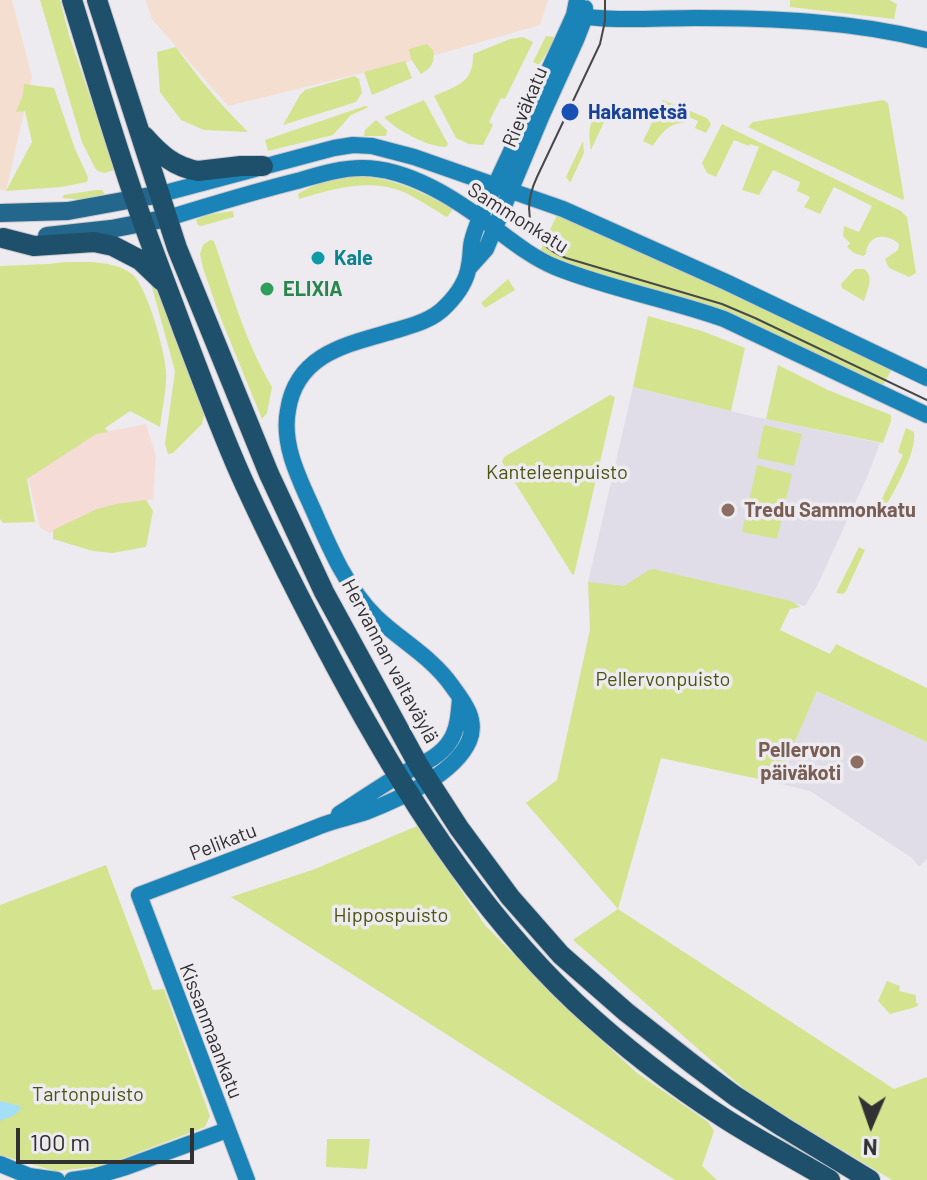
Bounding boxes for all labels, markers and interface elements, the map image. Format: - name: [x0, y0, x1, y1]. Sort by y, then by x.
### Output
- street label: Rieväkatu: [497, 63, 553, 151]
- place label: Hakametsä: [588, 100, 687, 124]
- marker: Hakametsä: [559, 101, 581, 123]
- street label: Sammonkatu: [463, 178, 573, 258]
- place label: Kale: [334, 246, 373, 270]
- marker: Kale: [309, 249, 327, 267]
- place label: ELIXIA: [283, 277, 343, 301]
- marker: ELIXIA: [258, 280, 276, 298]
- park label: Kanteleenpuisto: [486, 460, 628, 484]
- place label: Tredu Sammonkatu: [744, 498, 916, 522]
- marker: Tredu Sammonkatu: [719, 501, 737, 519]
- street label: Hervannan valtaväylä: [337, 575, 443, 747]
- park label: Pellervonpuisto: [595, 667, 731, 691]
- place label: Pellervon päiväkoti: [758, 738, 841, 785]
- marker: Pellervon päiväkoti: [848, 753, 866, 771]
- street label: Pelikatu: [186, 818, 260, 866]
- park label: Hippospuisto: [334, 903, 448, 927]
- street label: Kissanmaankatu: [174, 960, 248, 1102]
- park label: Tartonpuisto: [32, 1082, 144, 1106]
- north arrow: [831, 1084, 911, 1164]
- scale bar: [20, 1112, 198, 1162]
- text: 100 m: [30, 1127, 90, 1156]
- text: N: [862, 1135, 878, 1161]

